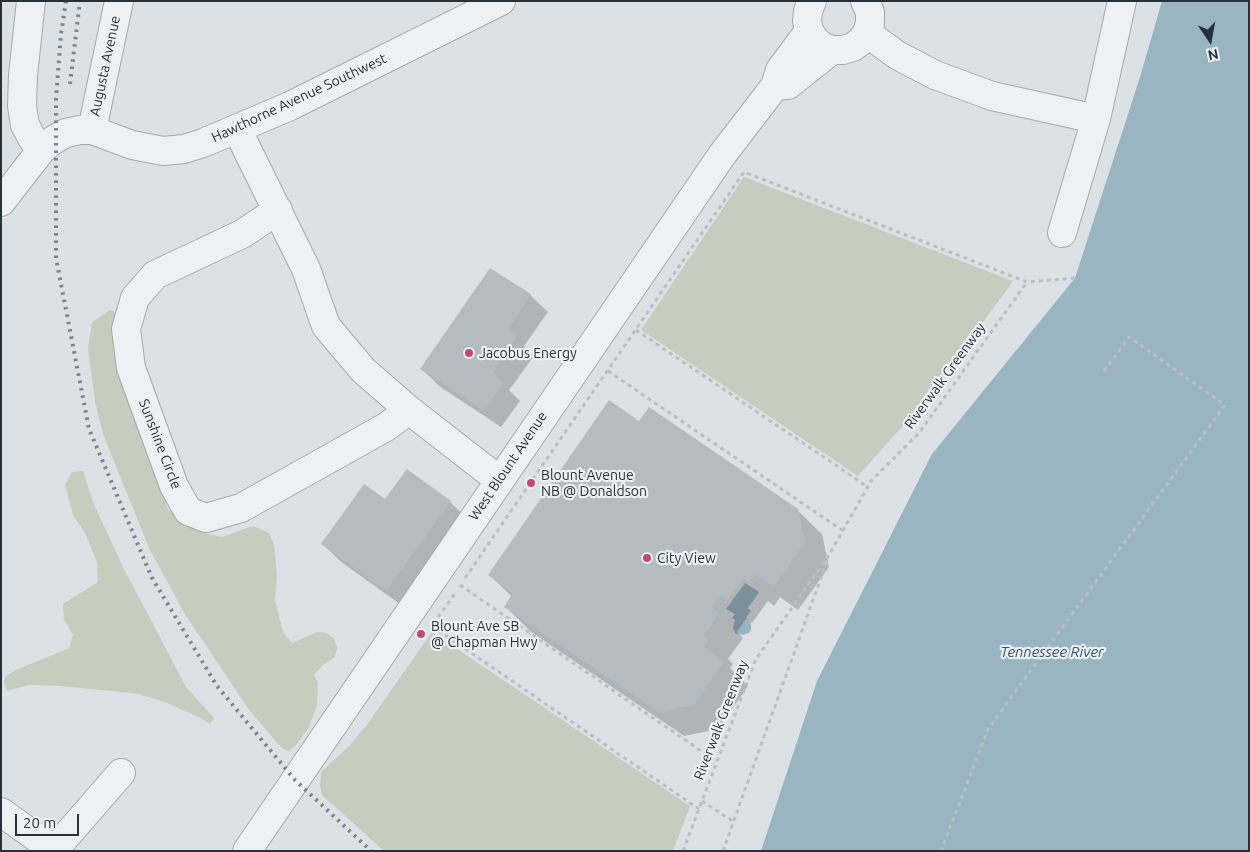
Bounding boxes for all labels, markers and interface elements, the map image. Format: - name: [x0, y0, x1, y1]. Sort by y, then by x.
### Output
- street label: Augusta Avenue: [86, 14, 124, 118]
- north arrow: [1185, 15, 1235, 65]
- text: N: [1206, 46, 1220, 64]
- street label: Hawthorne Avenue Southwest: [209, 50, 389, 146]
- street label: Riverwalk Greenway: [901, 320, 989, 432]
- place label: Jacobus Energy: [479, 345, 577, 361]
- marker: Jacobus Energy: [463, 347, 475, 359]
- street label: Sunshine Circle: [135, 397, 185, 491]
- street label: West Blount Avenue: [465, 408, 551, 524]
- place label: Blount Avenue NB @ Donaldson: [541, 467, 647, 500]
- marker: Blount Avenue NB @ Donaldson: [525, 477, 537, 489]
- place label: City View: [657, 550, 716, 566]
- marker: City View: [641, 552, 653, 564]
- place label: Blount Ave SB @ Chapman Hwy: [431, 618, 537, 650]
- marker: Blount Ave SB @ Chapman Hwy: [415, 628, 427, 640]
- water label: Tennessee River: [1000, 643, 1104, 661]
- street label: Riverwalk Greenway: [690, 658, 752, 782]
- scale bar: [18, 804, 81, 836]
- text: 20 m: [23, 814, 56, 831]

